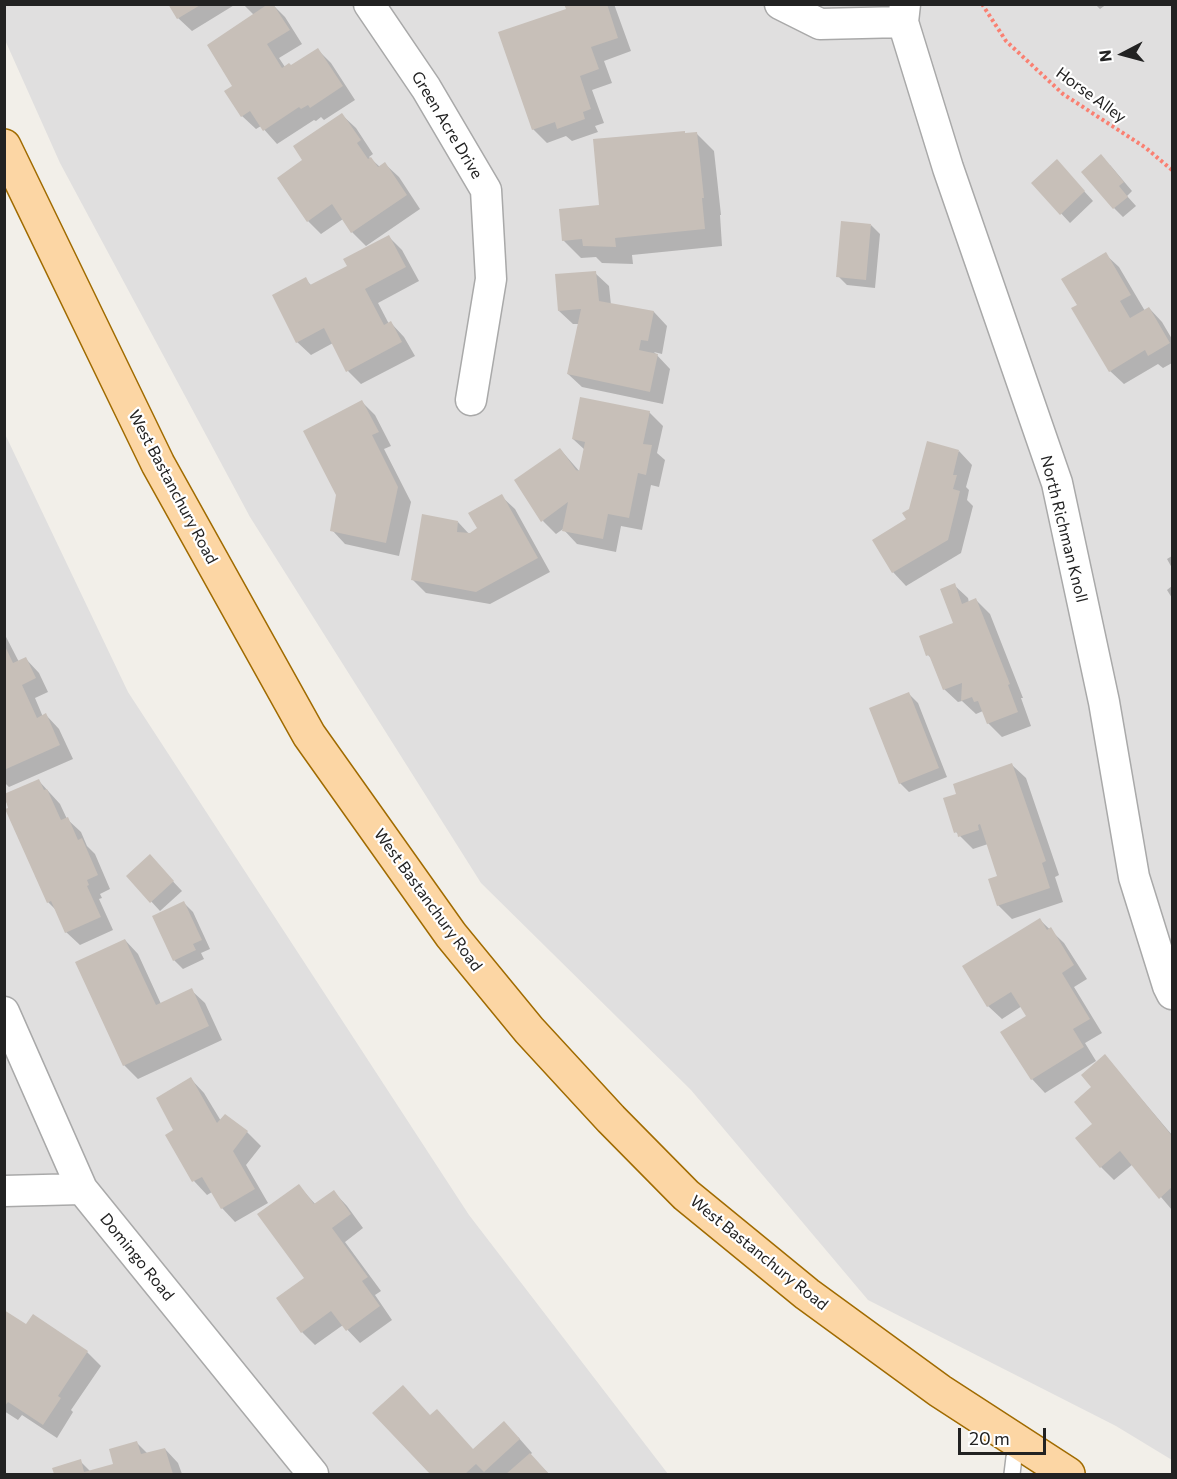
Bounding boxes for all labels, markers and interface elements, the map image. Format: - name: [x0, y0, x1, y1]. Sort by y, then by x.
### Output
- north arrow: [1093, 24, 1153, 84]
- text: N: [1095, 49, 1115, 63]
- street label: Horse Alley: [1052, 63, 1130, 127]
- street label: Green Acre Drive: [407, 68, 487, 182]
- street label: West Bastanchury Road: [124, 407, 222, 567]
- street label: North Richman Knoll: [1036, 453, 1092, 605]
- street label: West Bastanchury Road: [370, 825, 486, 975]
- street label: West Bastanchury Road: [686, 1192, 832, 1314]
- street label: Domingo Road: [96, 1209, 178, 1305]
- scale bar: [961, 1416, 1050, 1454]
- text: 20 m: [969, 1427, 1010, 1449]

